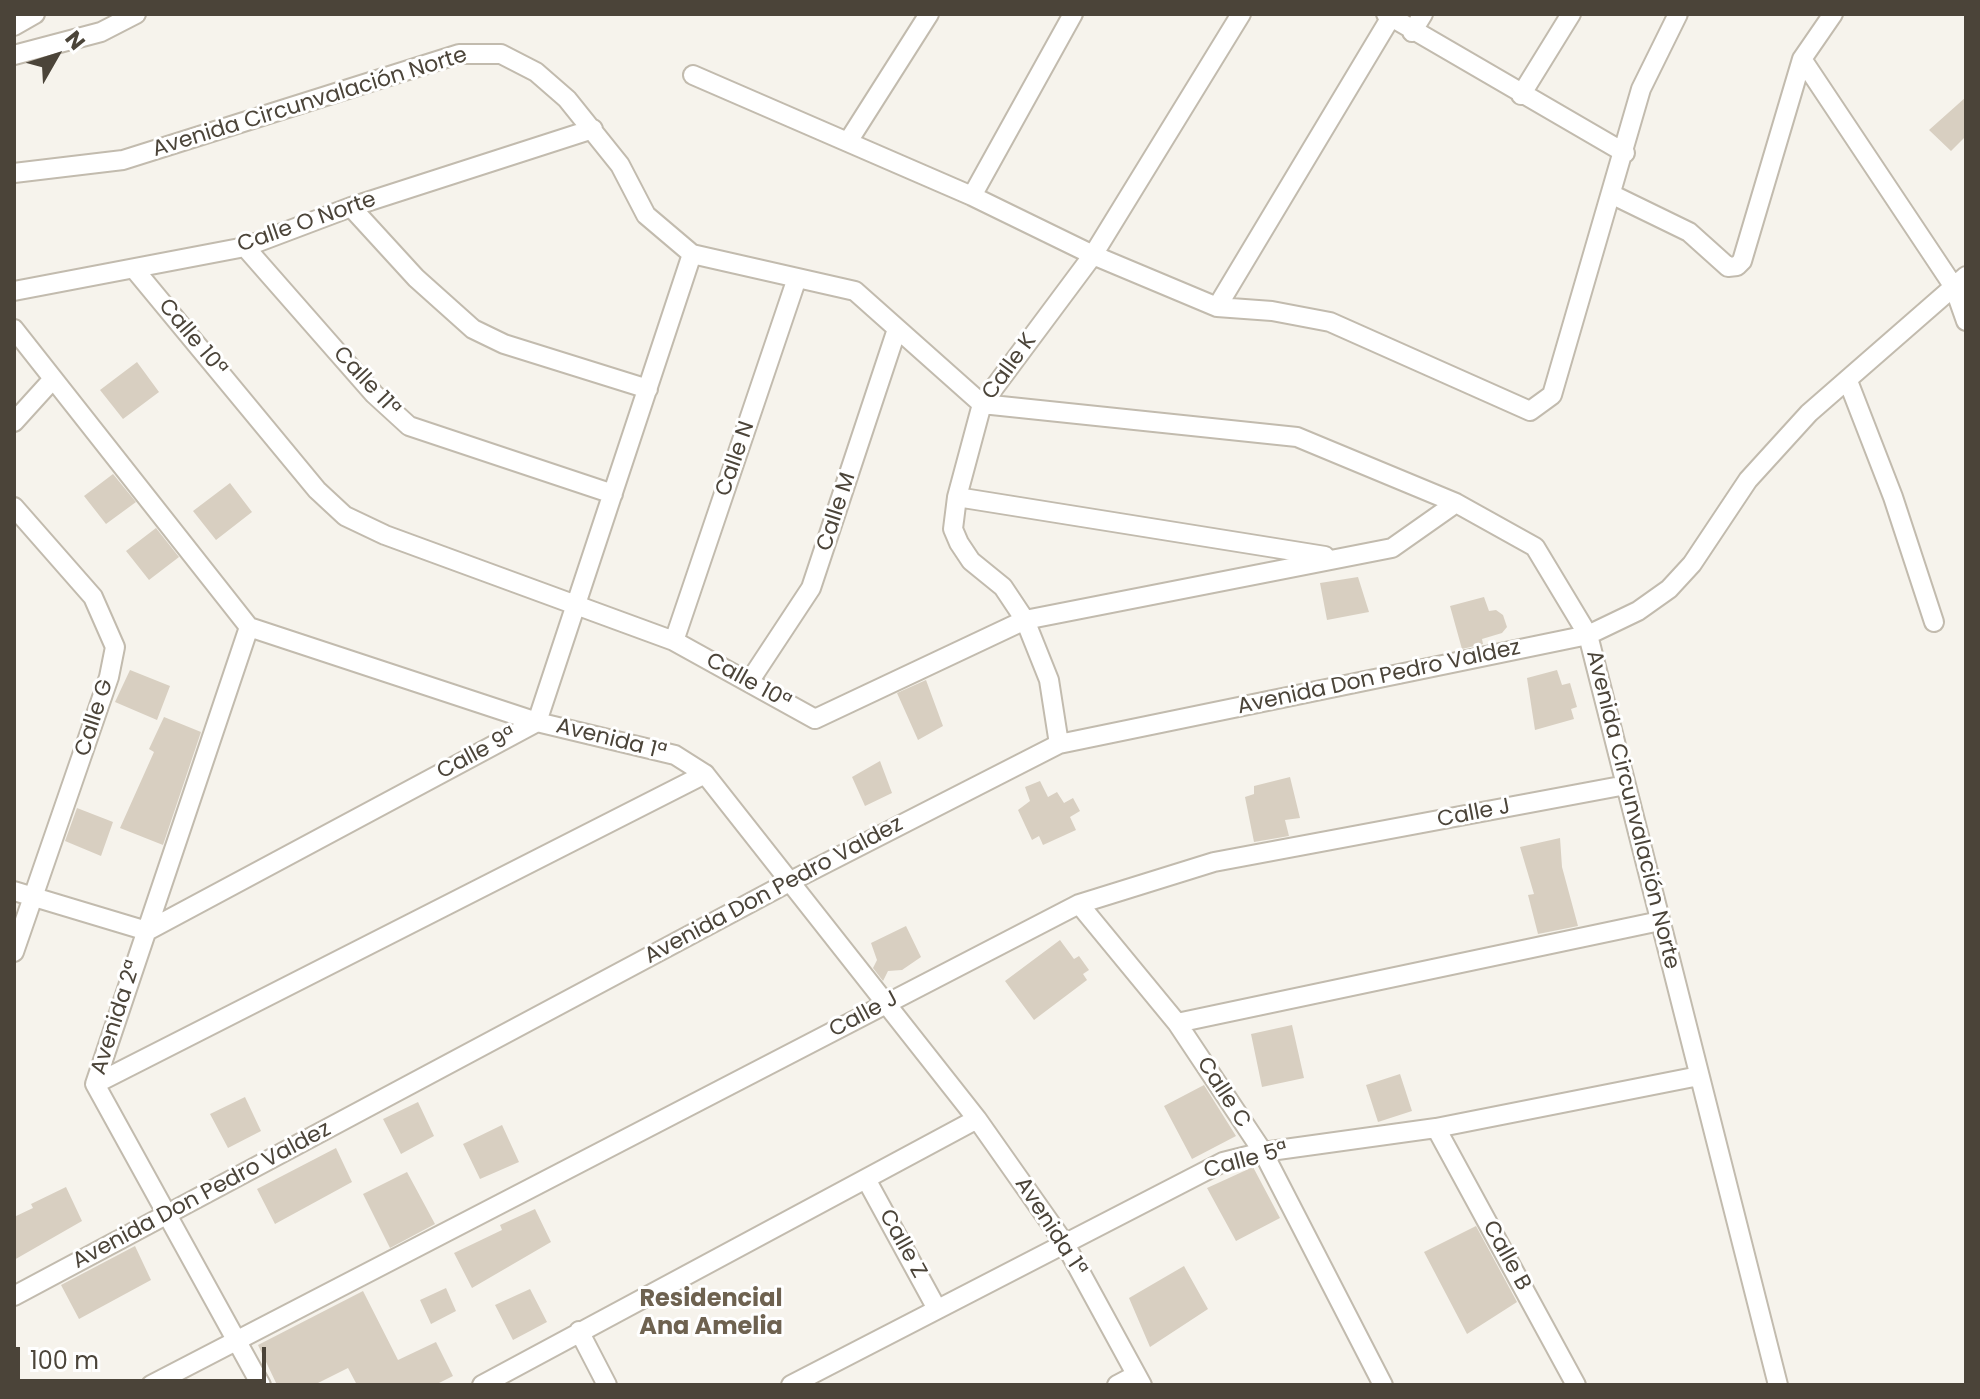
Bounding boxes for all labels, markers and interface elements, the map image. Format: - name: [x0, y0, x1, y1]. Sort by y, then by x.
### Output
- north arrow: [16, 16, 96, 96]
- text: N: [58, 24, 92, 57]
- street label: Avenida Circunvalación Norte: [149, 42, 471, 164]
- street label: Calle O Norte: [234, 187, 380, 259]
- street label: Calle 10ª: [152, 294, 232, 382]
- street label: Calle K: [977, 329, 1043, 405]
- street label: Calle 11ª: [327, 341, 405, 423]
- street label: Calle N: [711, 418, 761, 500]
- street label: Calle M: [812, 469, 862, 555]
- street label: Avenida Don Pedro Valdez: [1235, 635, 1523, 721]
- street label: Calle 10ª: [701, 648, 795, 716]
- street label: Avenida Circunvalación Norte: [1580, 648, 1684, 972]
- street label: Calle G: [70, 676, 120, 760]
- street label: Avenida 1ª: [553, 714, 669, 766]
- street label: Calle 9ª: [433, 722, 521, 786]
- street label: Calle J: [1435, 794, 1513, 834]
- street label: Avenida Don Pedro Valdez: [640, 812, 908, 970]
- street label: Avenida 2ª: [86, 958, 148, 1078]
- street label: Calle J: [825, 986, 903, 1044]
- street label: Calle C: [1190, 1053, 1256, 1133]
- street label: Avenida Don Pedro Valdez: [68, 1117, 336, 1275]
- street label: Calle 5ª: [1201, 1137, 1291, 1185]
- street label: Avenida 1ª: [1008, 1172, 1092, 1282]
- street label: Calle Z: [872, 1205, 932, 1283]
- street label: Calle B: [1476, 1217, 1536, 1295]
- district label: Residencial Ana Amelia: [639, 1286, 783, 1342]
- scale bar: [20, 1331, 270, 1381]
- text: 100 m: [30, 1344, 99, 1377]

